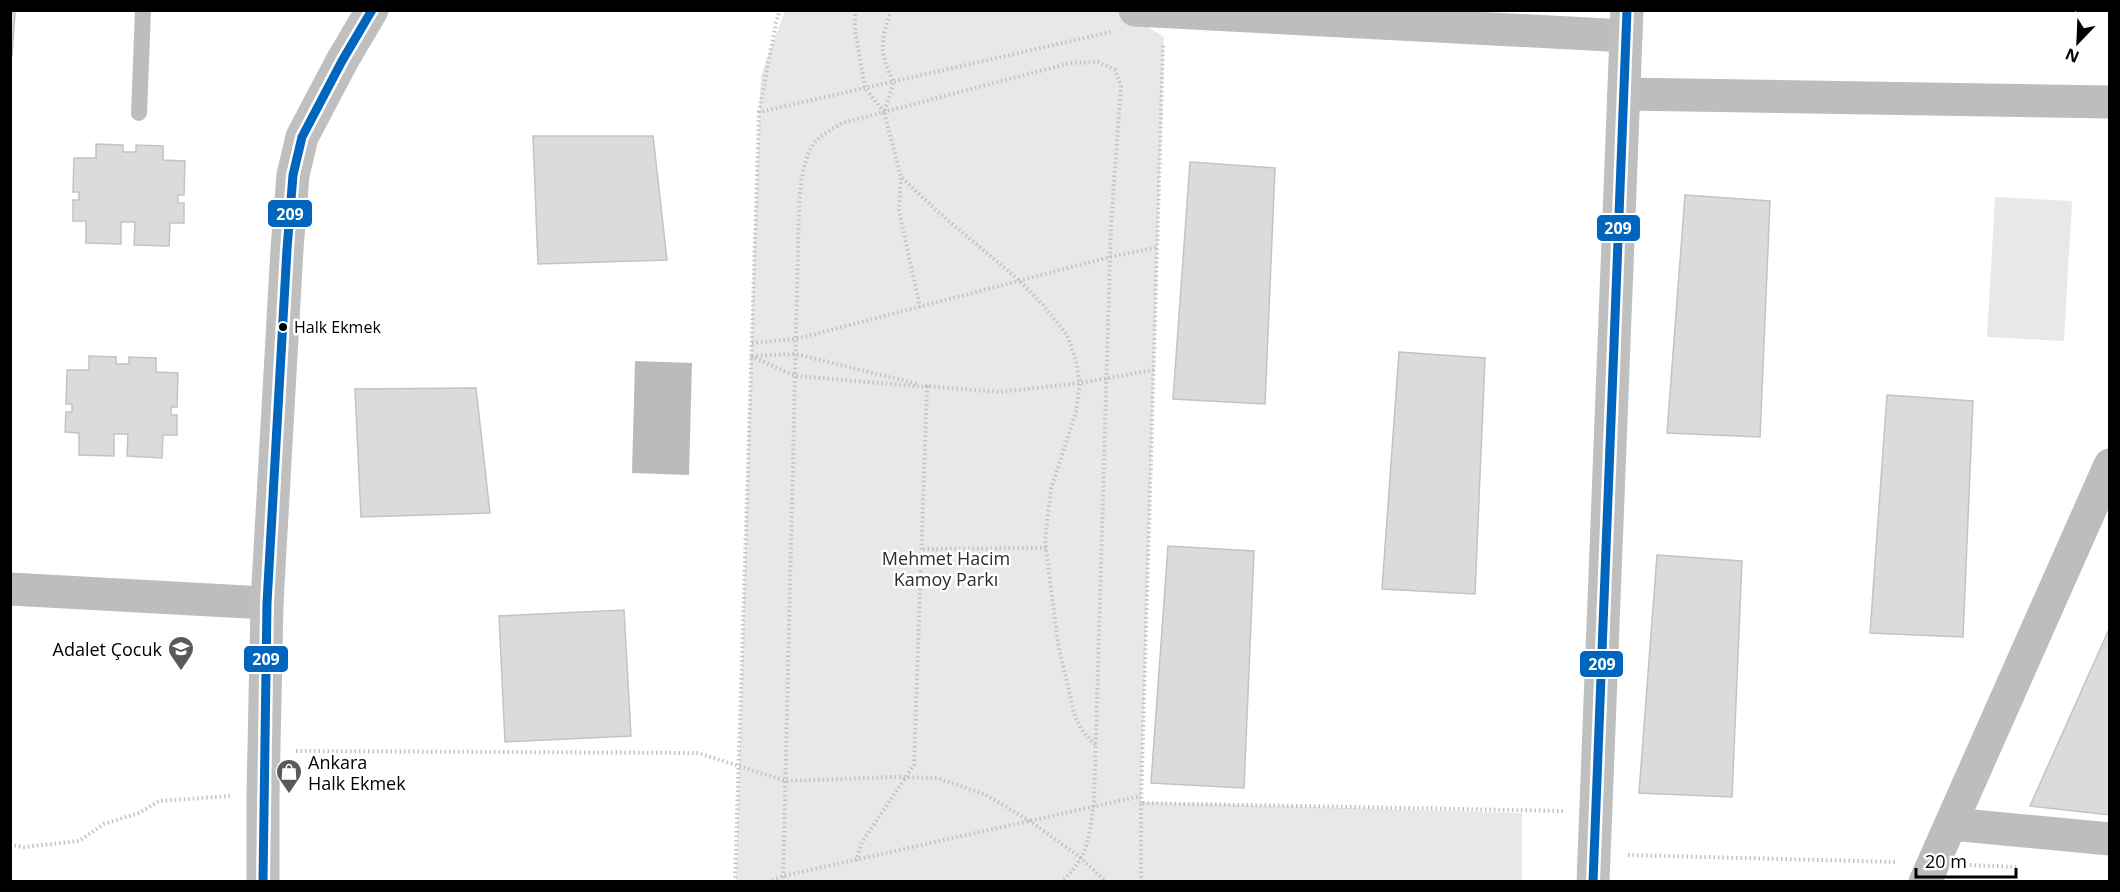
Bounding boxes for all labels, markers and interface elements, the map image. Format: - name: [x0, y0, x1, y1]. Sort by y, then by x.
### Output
- north arrow: [2048, 12, 2108, 72]
- text: N: [2062, 43, 2082, 68]
- line badge: 209: [267, 199, 313, 228]
- text: 209: [276, 203, 304, 225]
- line badge: 209: [1596, 214, 1641, 242]
- text: 209: [1604, 217, 1632, 239]
- place label: Halk Ekmek: [294, 316, 381, 338]
- marker: Halk Ekmek: [277, 321, 289, 333]
- park label: Mehmet Hacim Kamoy Parkı: [882, 546, 1010, 591]
- school or university icon: Adalet Çocuk: [166, 634, 196, 672]
- place label: Adalet Çocuk: [53, 637, 163, 661]
- line badge: 209: [243, 645, 289, 673]
- text: 209: [252, 648, 280, 670]
- line badge: 209: [1579, 650, 1624, 678]
- text: 209: [1588, 653, 1616, 675]
- place label: Ankara Halk Ekmek: [308, 750, 406, 795]
- shop icon: Ankara Halk Ekmek: [274, 757, 304, 795]
- scale bar: [1916, 841, 2016, 879]
- text: 20 m: [1925, 849, 1967, 873]

